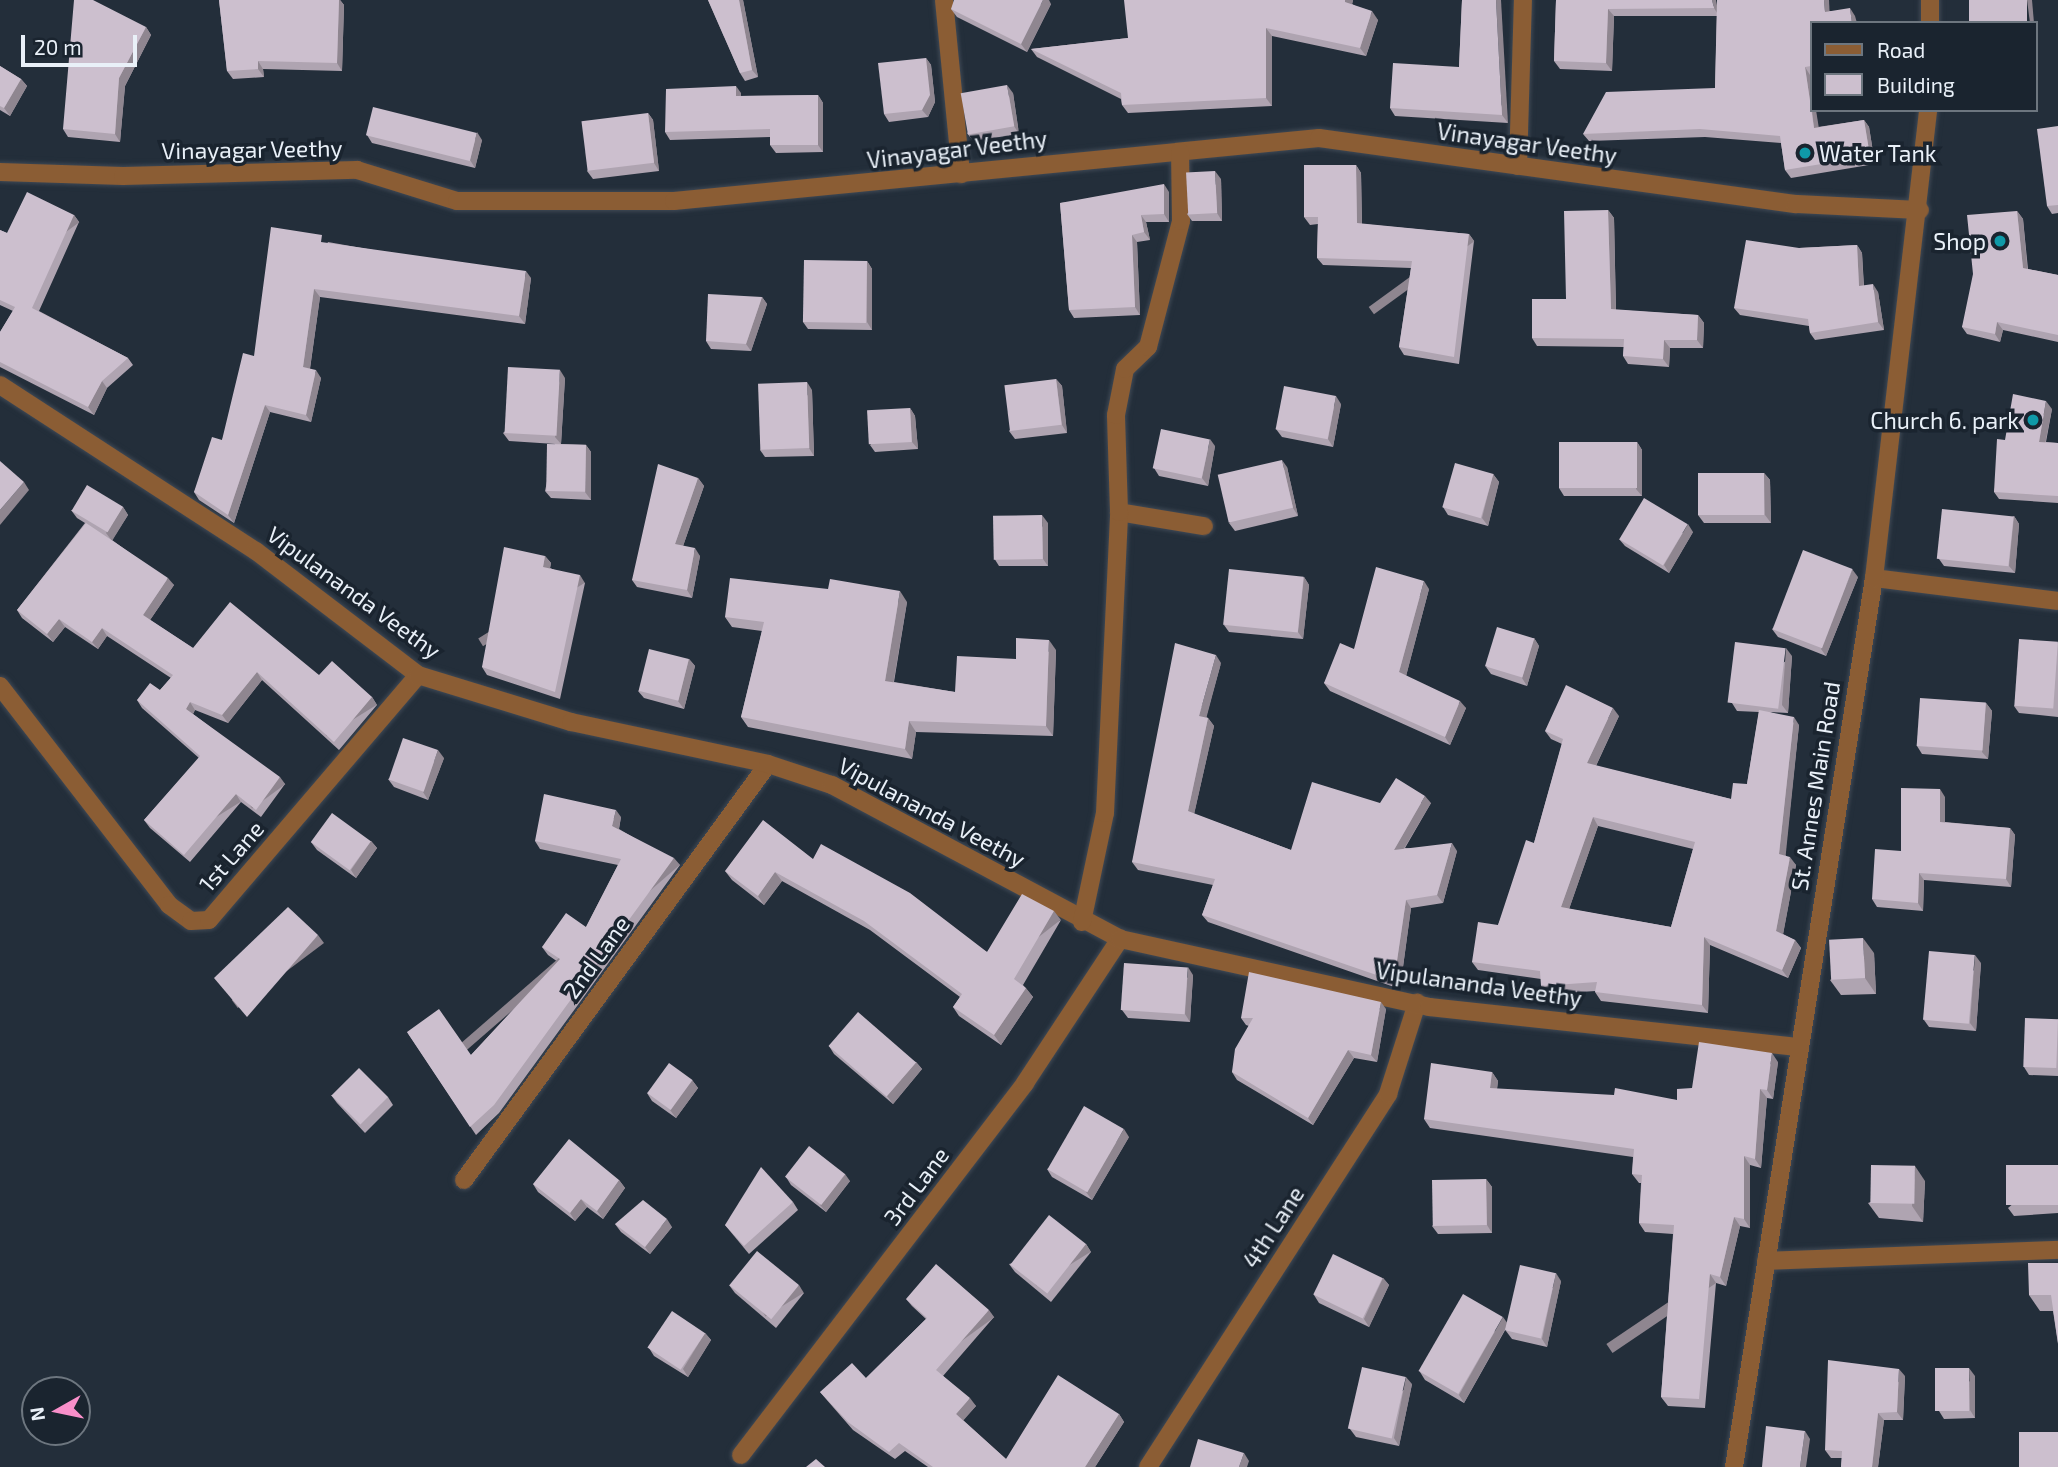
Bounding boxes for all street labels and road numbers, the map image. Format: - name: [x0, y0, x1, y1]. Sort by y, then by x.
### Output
- street label: Vinayagar Veethy: [1435, 117, 1619, 169]
- street label: Vinayagar Veethy: [865, 124, 1049, 174]
- street label: Vinayagar Veethy: [161, 134, 343, 164]
- street label: Vipulananda Veethy: [262, 520, 446, 664]
- street label: St. Annes Main Road: [1785, 679, 1845, 893]
- street label: Vipulananda Veethy: [834, 751, 1030, 873]
- street label: 1st Lane: [193, 815, 269, 897]
- street label: 2nd Lane: [557, 911, 635, 1003]
- street label: Vipulananda Veethy: [1374, 956, 1584, 1012]
- street label: 3rd Lane: [878, 1142, 954, 1230]
- street label: 4th Lane: [1236, 1181, 1310, 1273]

